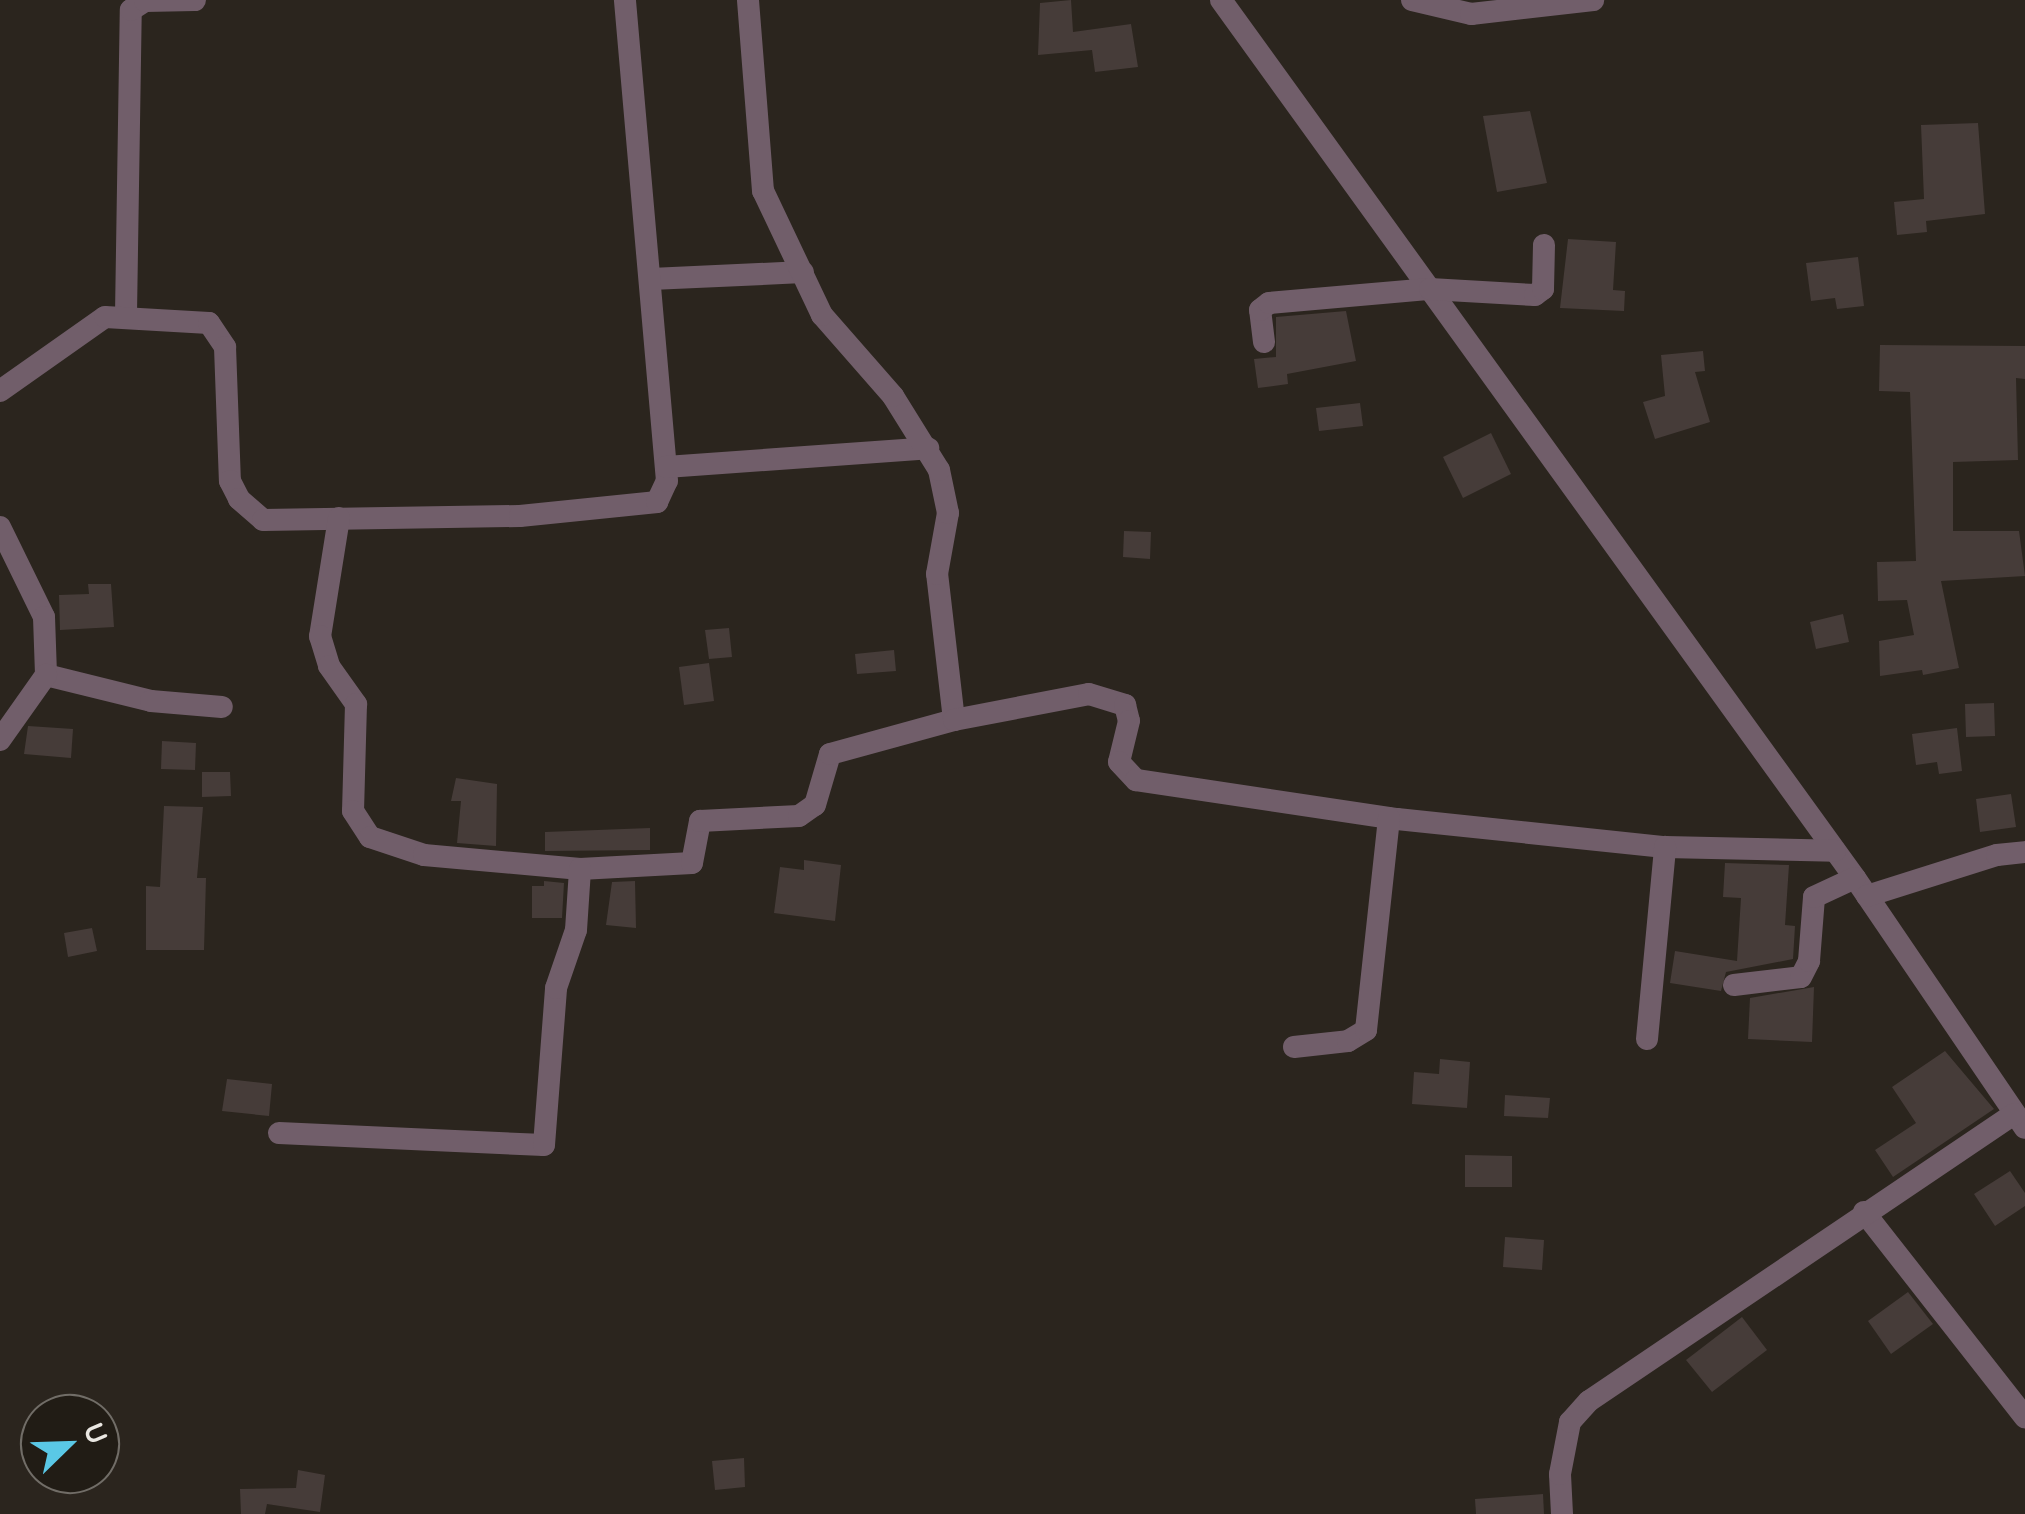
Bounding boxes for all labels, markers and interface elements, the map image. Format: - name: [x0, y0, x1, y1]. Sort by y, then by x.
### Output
- north arrow: [20, 1394, 120, 1494]
- text: U: [76, 1417, 116, 1449]

